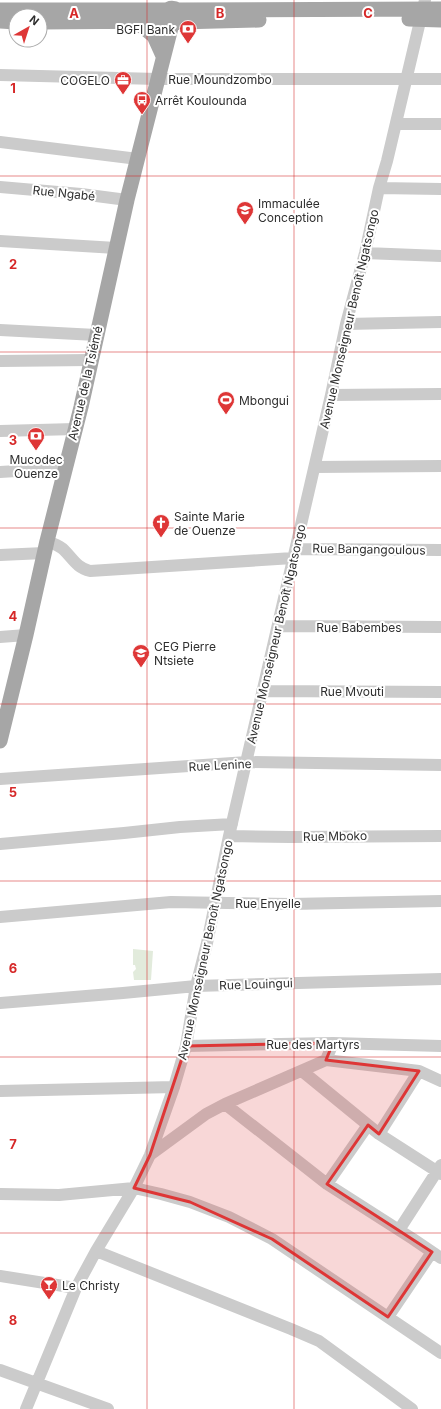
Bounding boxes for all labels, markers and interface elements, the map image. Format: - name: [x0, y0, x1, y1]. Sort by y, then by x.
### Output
- text: A: [69, 5, 79, 21]
- text: B: [216, 5, 225, 21]
- text: C: [363, 5, 373, 21]
- north arrow: [8, 8, 48, 48]
- text: N: [27, 12, 42, 28]
- bank icon: BGFI Bank: [178, 19, 198, 44]
- place label: BGFI Bank: [116, 22, 175, 37]
- office icon: COGELO: [113, 70, 133, 95]
- street label: Rue Moundzombo: [168, 72, 272, 87]
- place label: COGELO: [60, 73, 110, 88]
- text: 1: [10, 80, 16, 96]
- bus stop icon: Arrêt Koulounda: [132, 90, 152, 115]
- place label: Arrêt Koulounda: [155, 93, 247, 108]
- street label: Rue Ngabé: [32, 182, 96, 204]
- place label: Immaculée Conception: [258, 196, 323, 225]
- school or university icon: Immaculée Conception: [235, 200, 255, 225]
- street label: Avenue Monseigneur Benoît Ngatsongo: [316, 208, 382, 430]
- text: 2: [9, 256, 17, 272]
- street label: Avenue de la Tsiémé: [65, 324, 105, 442]
- sports icon: Mbongui: [216, 390, 236, 415]
- place label: Mbongui: [239, 393, 289, 408]
- bank icon: Mucodec Ouenze: [26, 426, 46, 451]
- text: 3: [9, 432, 17, 448]
- place label: Mucodec Ouenze: [9, 452, 63, 481]
- place label: Sainte Marie de Ouenze: [174, 509, 245, 538]
- church icon: Sainte Marie de Ouenze: [151, 513, 171, 538]
- street label: Avenue Monseigneur Benoît Ngatsongo: [243, 523, 309, 745]
- street label: Rue Bangangoulous: [312, 541, 426, 557]
- text: 4: [9, 608, 18, 624]
- street label: Rue Babembes: [316, 620, 402, 635]
- place label: CEG Pierre Ntsiete: [154, 639, 216, 668]
- school or university icon: CEG Pierre Ntsiete: [131, 643, 151, 668]
- street label: Rue Mvouti: [320, 684, 384, 699]
- street label: Rue Lenine: [188, 756, 252, 774]
- text: 5: [9, 784, 17, 800]
- street label: Rue Mboko: [303, 828, 367, 844]
- street label: Avenue Monseigneur Benoît Ngatsongo: [174, 838, 236, 1062]
- street label: Rue Enyelle: [235, 896, 301, 911]
- text: 6: [9, 960, 17, 976]
- street label: Rue Louingui: [219, 975, 293, 993]
- street label: Rue des Martyrs: [266, 1037, 360, 1052]
- text: 7: [9, 1136, 17, 1152]
- bar icon: Le Christy: [39, 1275, 59, 1300]
- place label: Le Christy: [62, 1278, 120, 1293]
- text: 8: [9, 1312, 17, 1328]

